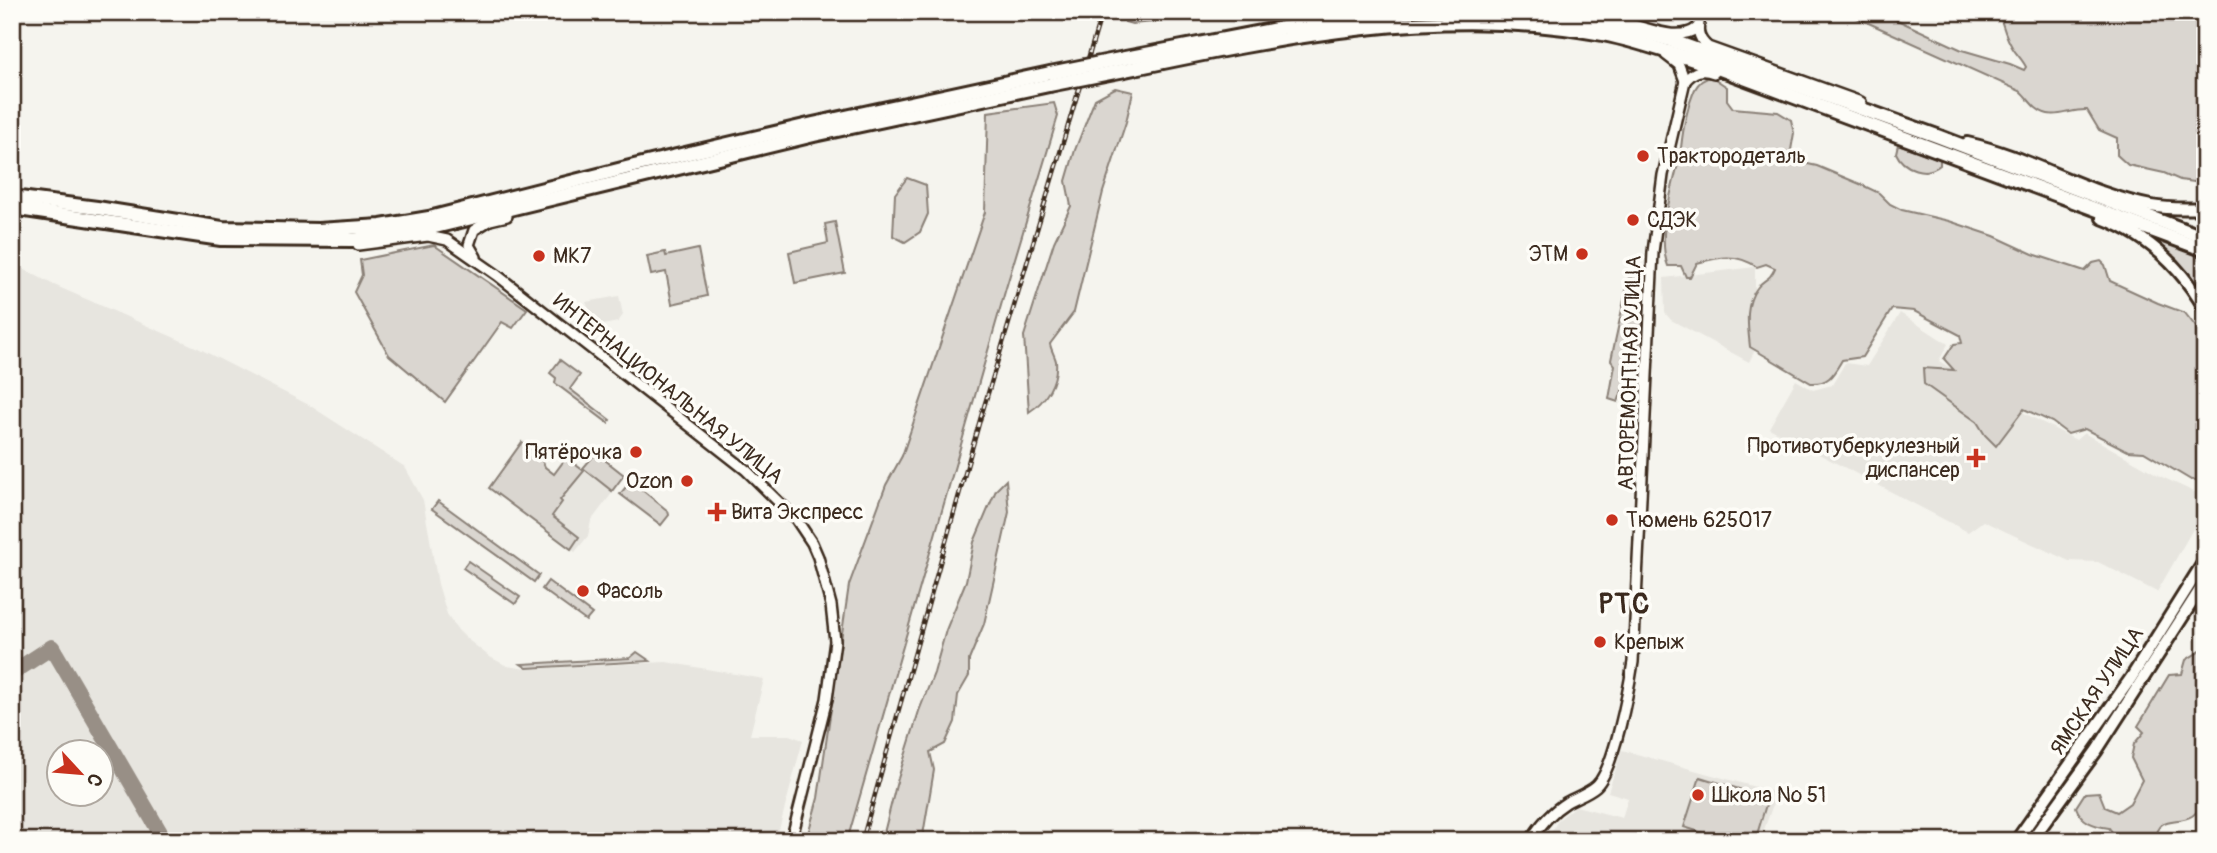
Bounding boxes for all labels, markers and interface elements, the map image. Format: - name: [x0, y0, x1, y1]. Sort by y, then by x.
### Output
- place label: Трактородеталь: [1657, 143, 1806, 170]
- marker: Трактородеталь: [1635, 148, 1651, 164]
- place label: СДЭК: [1647, 207, 1697, 234]
- marker: СДЭК: [1625, 212, 1641, 228]
- place label: ЭТМ: [1529, 241, 1568, 268]
- place label: МК7: [553, 243, 591, 270]
- marker: ЭТМ: [1574, 246, 1590, 262]
- marker: МК7: [531, 248, 547, 264]
- street label: АВТОРЕМОНТНАЯ УЛИЦА: [1612, 255, 1648, 491]
- street label: ИНТЕРНАЦИОНАЛЬНАЯ УЛИЦА: [547, 288, 789, 490]
- place label: Противотуберкулезный диспансер: [1748, 433, 1960, 484]
- place label: Пятёрочка: [525, 439, 622, 466]
- marker: Пятёрочка: [628, 444, 644, 460]
- marker: Противотуберкулезный диспансер: [1966, 448, 1986, 468]
- place label: Ozon: [626, 468, 673, 495]
- marker: Ozon: [679, 473, 695, 489]
- place label: Вита Экспресс: [731, 499, 863, 526]
- marker: Вита Экспресс: [709, 504, 725, 520]
- place label: Тюмень 625017: [1626, 507, 1772, 534]
- marker: Тюмень 625017: [1604, 512, 1620, 528]
- place label: Фасоль: [597, 578, 664, 605]
- marker: Фасоль: [575, 583, 591, 599]
- district label: РТС: [1599, 587, 1651, 622]
- street label: ЯМСКАЯ УЛИЦА: [2044, 622, 2150, 760]
- place label: Крепыж: [1614, 629, 1685, 656]
- marker: Крепыж: [1592, 634, 1608, 650]
- north arrow: [46, 738, 116, 808]
- text: С: [81, 769, 108, 791]
- place label: Школа № 51: [1712, 782, 1826, 809]
- marker: Школа № 51: [1690, 787, 1706, 803]

